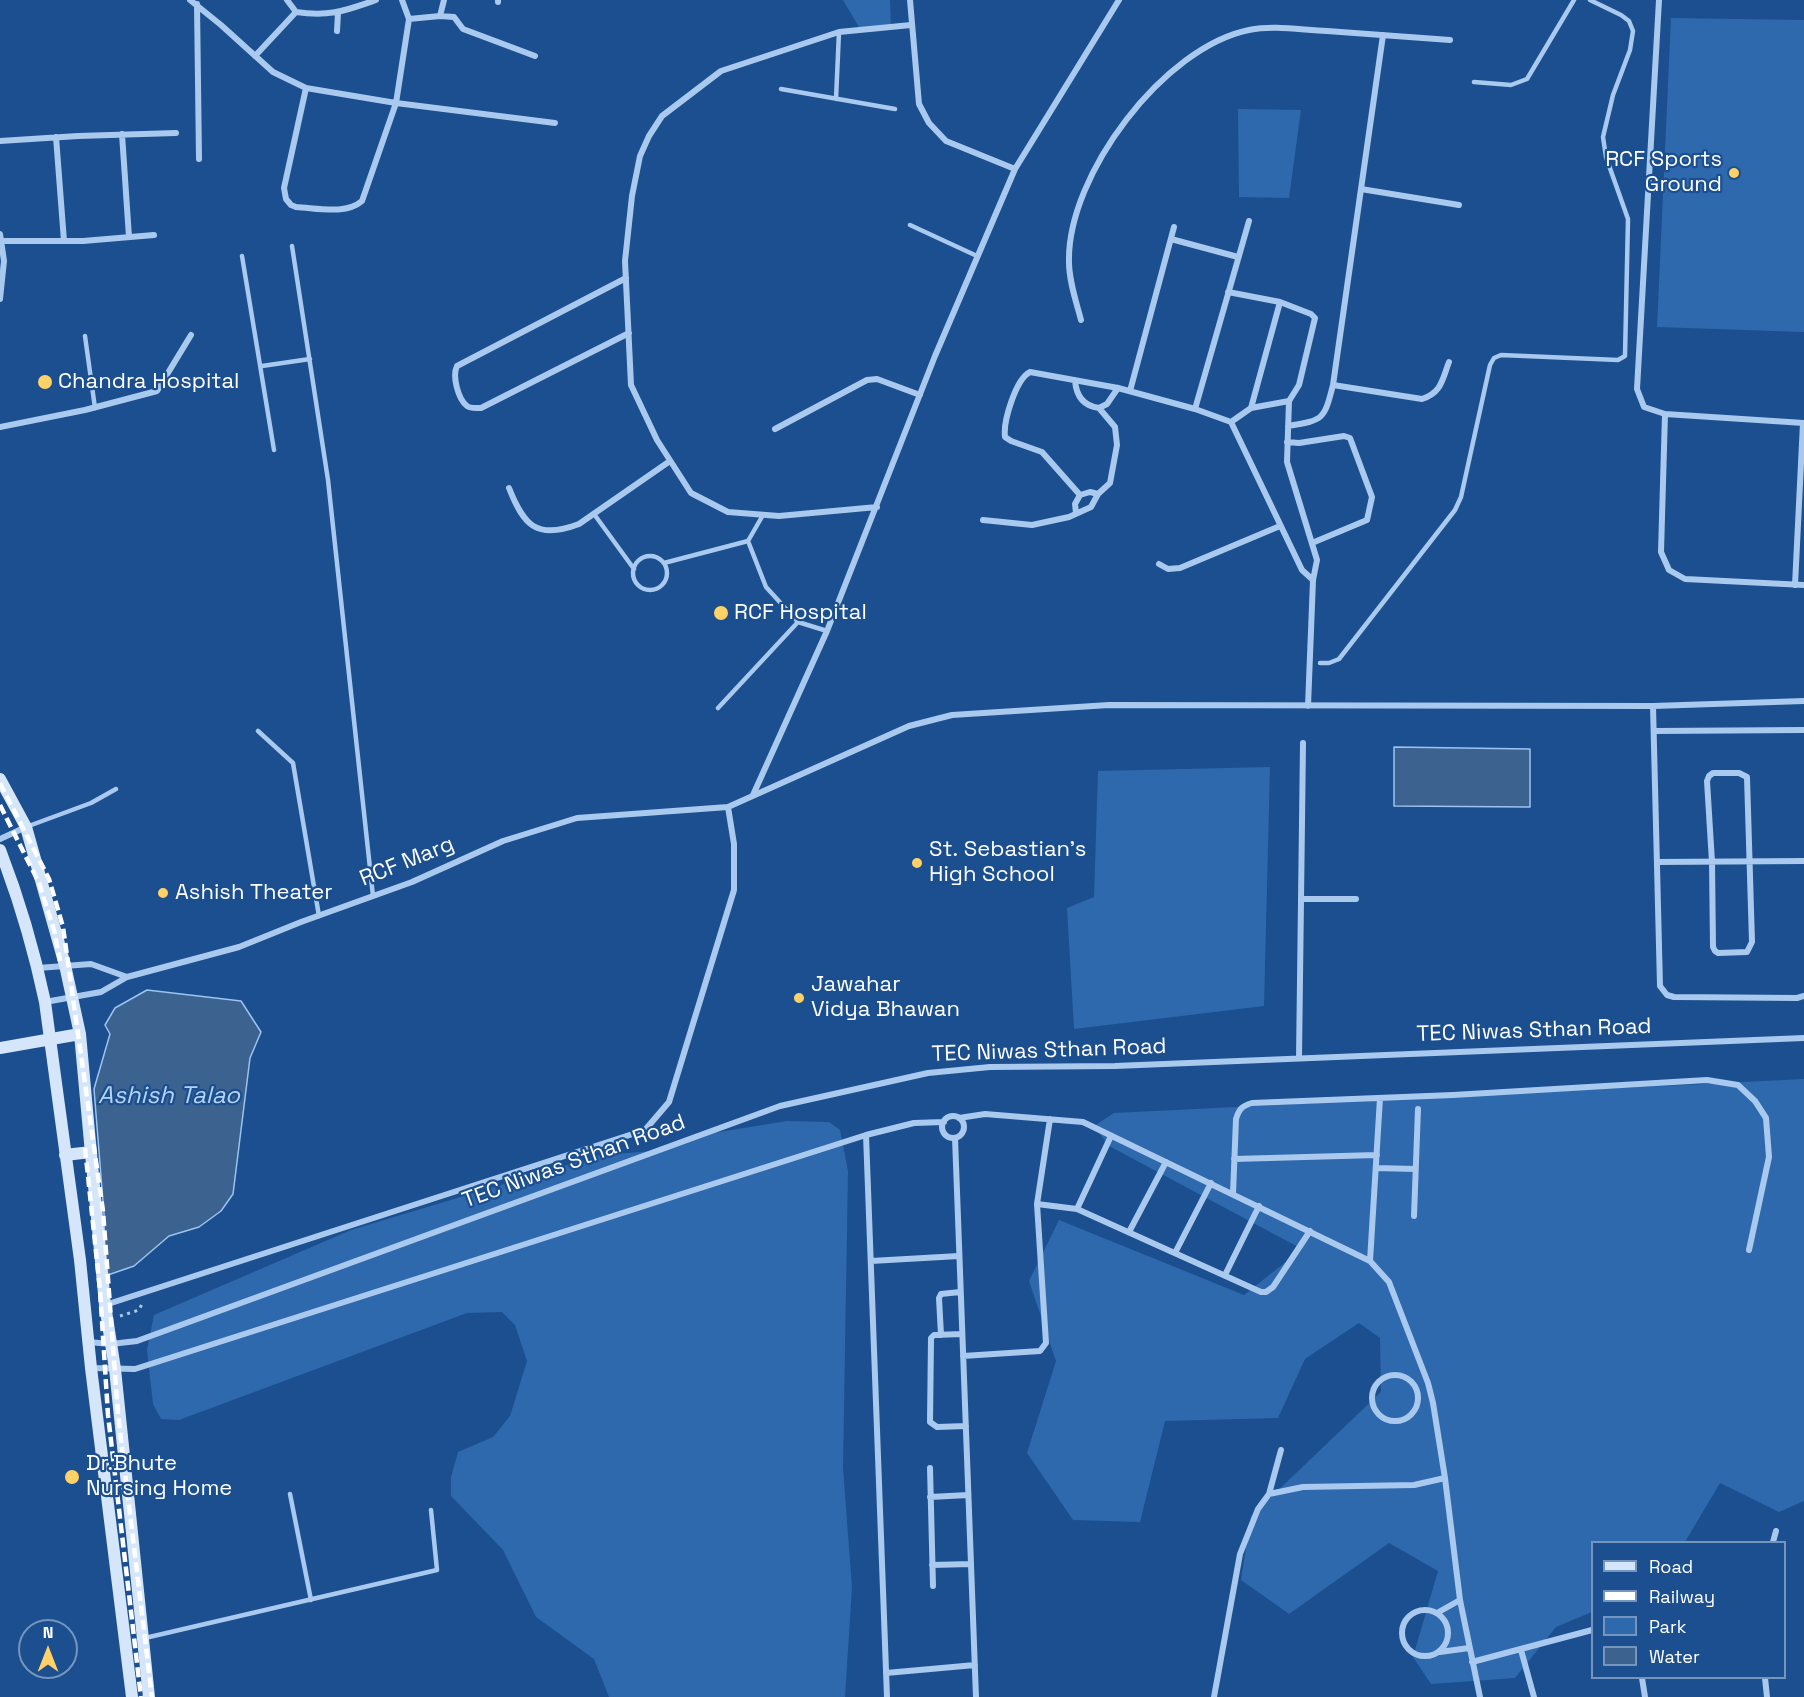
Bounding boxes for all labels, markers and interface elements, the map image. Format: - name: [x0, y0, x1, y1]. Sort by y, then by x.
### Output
- place label: RCF Sports Ground: [1605, 147, 1722, 198]
- marker: RCF Sports Ground: [1727, 166, 1741, 180]
- place label: Chandra Hospital: [58, 369, 239, 395]
- marker: Chandra Hospital: [36, 373, 54, 391]
- place label: RCF Hospital: [734, 600, 867, 626]
- marker: RCF Hospital: [712, 604, 730, 622]
- street label: RCF Marg: [356, 831, 458, 893]
- place label: St. Sebastian's High School: [929, 837, 1086, 888]
- marker: St. Sebastian's High School: [910, 856, 924, 870]
- place label: Ashish Theater: [175, 880, 333, 906]
- marker: Ashish Theater: [156, 886, 170, 900]
- place label: Jawahar Vidya Bhawan: [811, 972, 960, 1023]
- marker: Jawahar Vidya Bhawan: [792, 991, 806, 1005]
- street label: TEC Niwas Sthan Road: [1416, 1014, 1652, 1048]
- street label: TEC Niwas Sthan Road: [931, 1034, 1167, 1068]
- water label: Ashish Talao: [98, 1082, 240, 1110]
- street label: TEC Niwas Sthan Road: [459, 1109, 689, 1215]
- place label: Dr.Bhute Nursing Home: [86, 1451, 232, 1502]
- marker: Dr.Bhute Nursing Home: [63, 1468, 81, 1486]
- legend: [1591, 1541, 1786, 1679]
- text: Road: [1649, 1555, 1693, 1578]
- text: Railway: [1649, 1585, 1715, 1608]
- text: Park: [1649, 1615, 1686, 1638]
- north arrow: [18, 1619, 78, 1679]
- text: N: [43, 1622, 53, 1643]
- text: Water: [1649, 1645, 1700, 1668]

